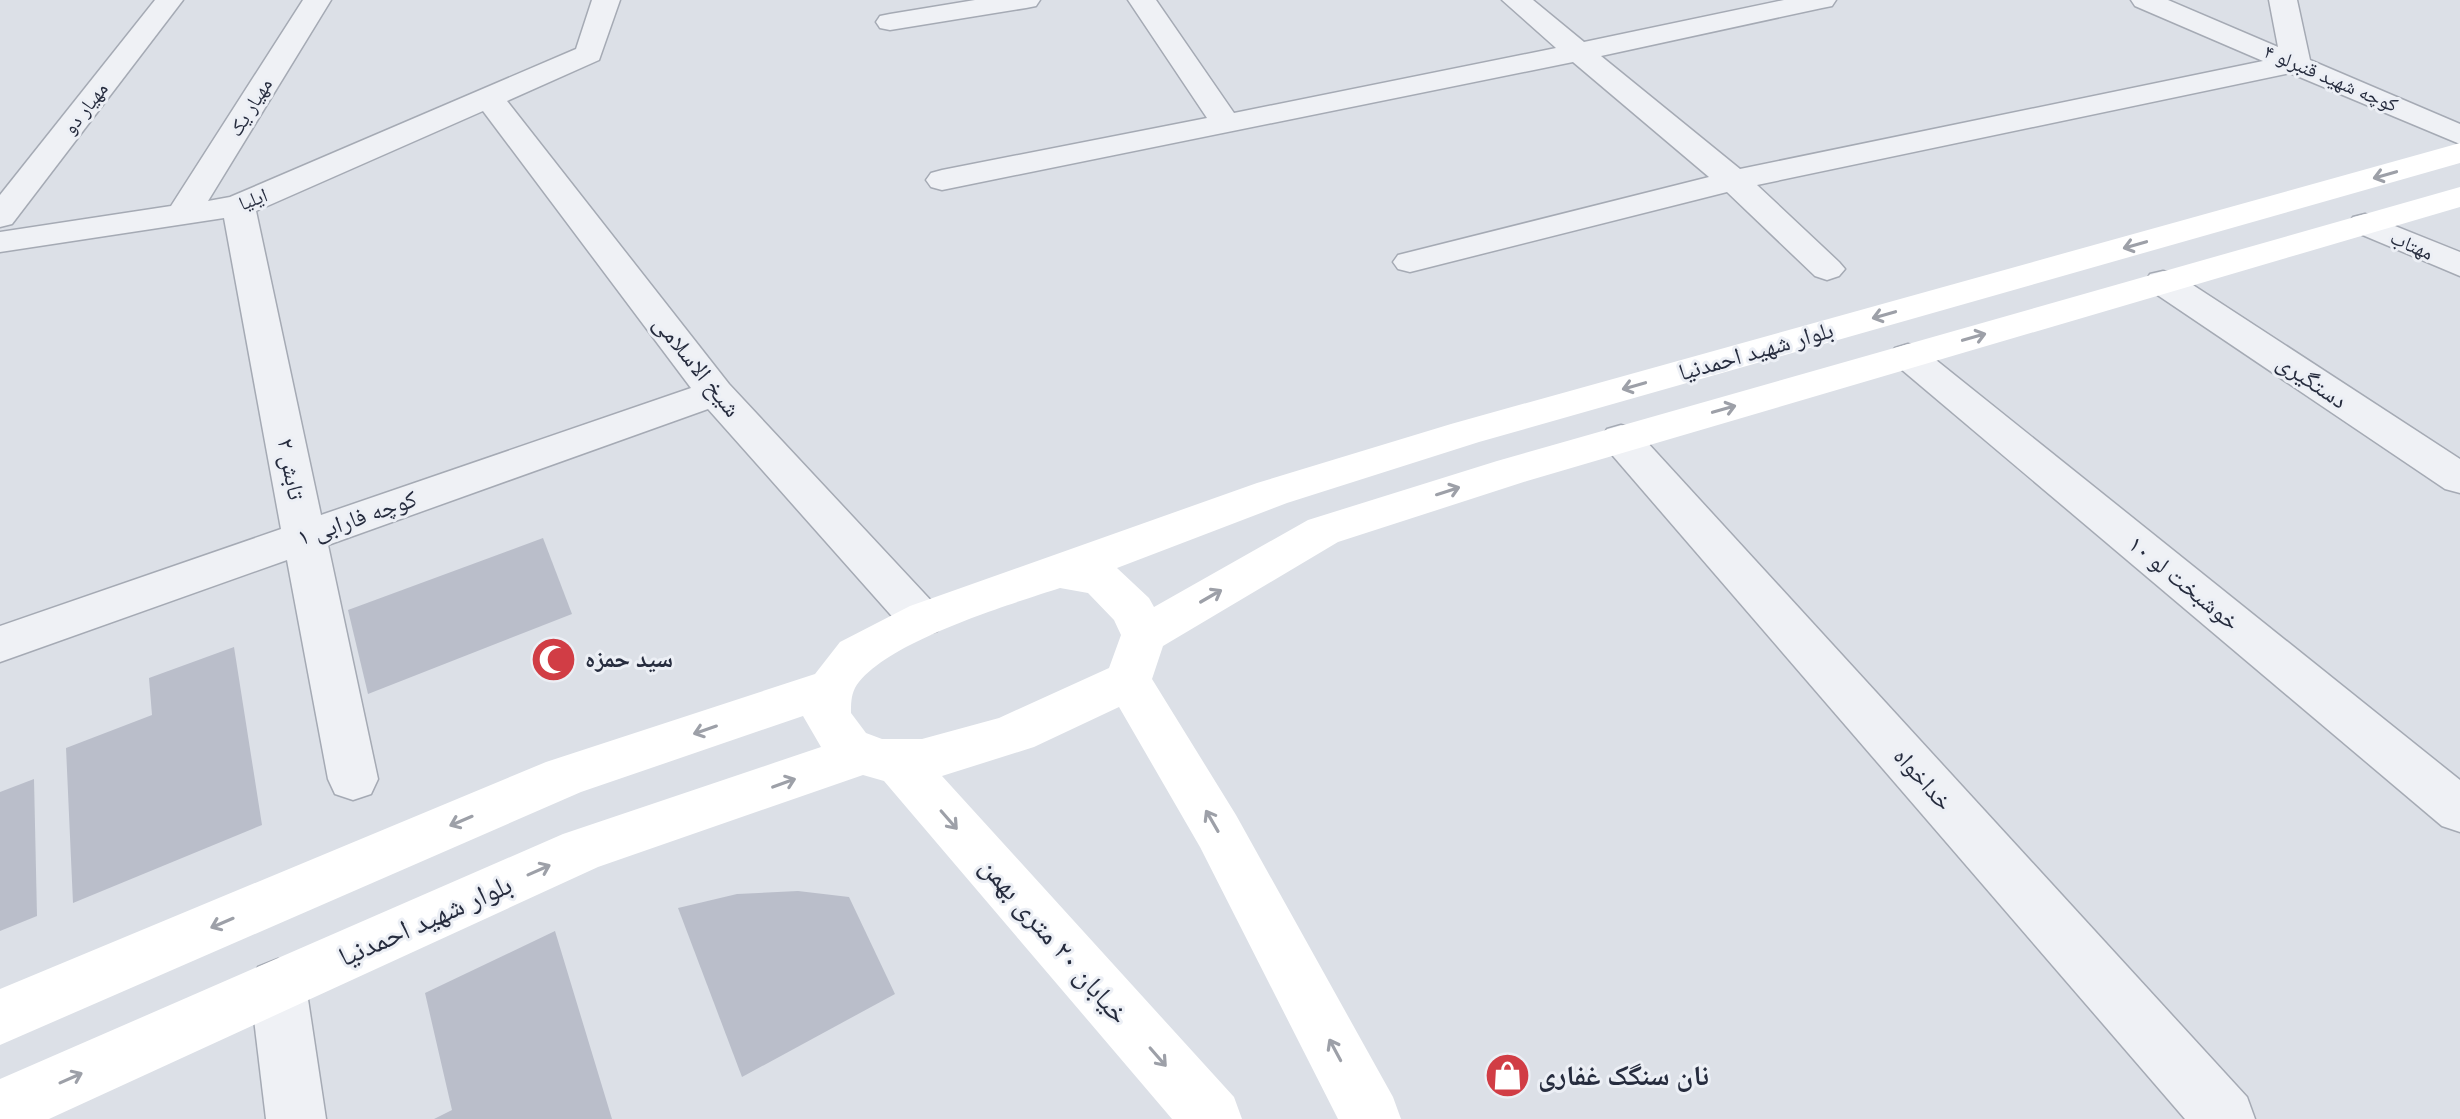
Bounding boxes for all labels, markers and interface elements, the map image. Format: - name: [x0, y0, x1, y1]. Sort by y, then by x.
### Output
- street label: کوچه شهید قنبرلو ۴: [2261, 39, 2401, 117]
- street label: مهیار یک: [223, 73, 277, 141]
- street label: مهیار دو: [57, 77, 113, 139]
- one-way arrow: [2372, 168, 2398, 183]
- street label: ایلیا: [235, 183, 271, 215]
- street label: مهتاب: [2387, 225, 2437, 265]
- one-way arrow: [2122, 238, 2148, 253]
- one-way arrow: [1872, 308, 1898, 323]
- street label: شیخ الاسلامی: [647, 309, 747, 423]
- street label: بلوار شهید احمدنیا: [1675, 315, 1837, 386]
- one-way arrow: [1960, 329, 1986, 344]
- street label: دستگیری: [2272, 347, 2353, 415]
- one-way arrow: [1622, 379, 1647, 394]
- one-way arrow: [1710, 401, 1736, 416]
- street label: تابش ۲: [271, 436, 312, 502]
- one-way arrow: [1434, 483, 1460, 498]
- street label: ۱ کوچه فارابی: [293, 484, 420, 552]
- street label: خوشبخت لو ۱۰: [2123, 529, 2246, 636]
- one-way arrow: [1199, 588, 1222, 604]
- mosque icon: سید حمزه: [530, 635, 578, 683]
- place label: سید حمزه: [585, 644, 673, 673]
- one-way arrow: [692, 723, 717, 738]
- street label: خداخواه: [1888, 741, 1959, 816]
- one-way arrow: [771, 774, 796, 789]
- one-way arrow: [940, 809, 958, 829]
- one-way arrow: [1204, 810, 1220, 833]
- one-way arrow: [450, 815, 474, 830]
- street label: خیابان ۲۰ متری بهمن: [972, 850, 1136, 1031]
- one-way arrow: [526, 861, 551, 876]
- street label: بلوار شهید احمدنیا: [334, 868, 517, 973]
- one-way arrow: [210, 916, 235, 931]
- one-way arrow: [1326, 1039, 1342, 1062]
- one-way arrow: [1149, 1047, 1167, 1067]
- shop icon: نان سنگک غفاری: [1483, 1051, 1531, 1099]
- place label: نان سنگک غفاری: [1538, 1059, 1709, 1092]
- one-way arrow: [59, 1070, 83, 1085]

